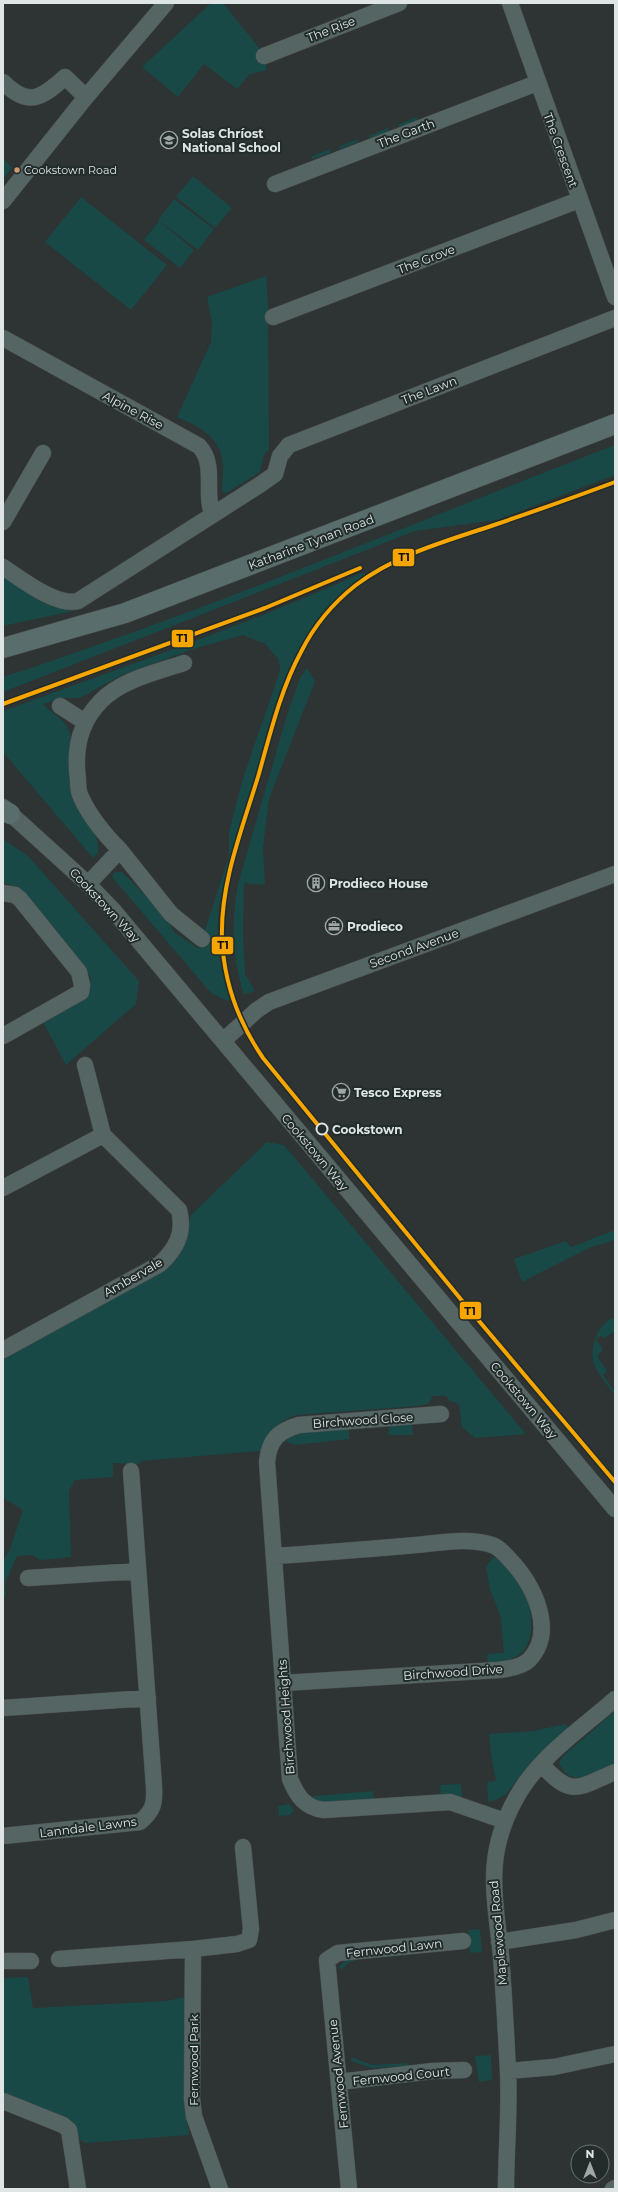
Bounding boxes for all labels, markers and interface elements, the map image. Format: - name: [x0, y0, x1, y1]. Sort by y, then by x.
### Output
- street label: The Rise: [305, 13, 357, 45]
- street label: The Crescent: [541, 111, 582, 190]
- street label: The Garth: [375, 115, 437, 151]
- place label: Solas Chríost National School: [182, 126, 281, 155]
- school or university icon: Solas Chríost National School: [159, 130, 179, 150]
- place label: Cookstown Road: [24, 163, 117, 177]
- marker: Cookstown Road: [12, 165, 22, 175]
- street label: The Grove: [395, 241, 457, 277]
- street label: The Lawn: [399, 373, 459, 407]
- street label: Alpine Rise: [100, 388, 166, 432]
- street label: Katharine Tynan Road: [246, 511, 376, 573]
- line badge: T1: [392, 548, 415, 567]
- text: T1: [398, 550, 410, 564]
- line badge: T1: [171, 629, 194, 648]
- text: T1: [176, 631, 188, 645]
- street label: Cookstown Way: [67, 865, 144, 946]
- building icon: Prodieco House: [306, 873, 326, 893]
- place label: Prodieco House: [329, 876, 429, 891]
- office icon: Prodieco: [324, 916, 344, 936]
- place label: Prodieco: [347, 919, 403, 934]
- street label: Second Avenue: [368, 925, 460, 971]
- line badge: T1: [211, 936, 234, 955]
- text: T1: [217, 938, 229, 952]
- supermarket icon: Tesco Express: [331, 1082, 351, 1102]
- place label: Tesco Express: [354, 1085, 442, 1100]
- street label: Cookstown Way: [278, 1110, 352, 1194]
- marker: Cookstown: [315, 1122, 329, 1136]
- place label: Cookstown: [332, 1122, 402, 1137]
- street label: Ambervale: [101, 1254, 165, 1300]
- line badge: T1: [459, 1301, 482, 1320]
- text: T1: [464, 1304, 476, 1318]
- street label: Cookstown Way: [487, 1358, 561, 1442]
- street label: Birchwood Close: [312, 1409, 414, 1431]
- street label: Birchwood Heights: [274, 1659, 298, 1775]
- street label: Birchwood Drive: [403, 1661, 503, 1683]
- street label: Lanndale Lawns: [39, 1814, 138, 1840]
- street label: Maplewood Road: [486, 1880, 510, 1986]
- street label: Fernwood Lawn: [345, 1935, 443, 1961]
- street label: Fernwood Park: [186, 2013, 201, 2106]
- street label: Fernwood Avenue: [325, 2019, 351, 2129]
- street label: Fernwood Court: [352, 2063, 451, 2089]
- north arrow: [570, 2144, 610, 2184]
- text: N: [586, 2147, 594, 2161]

